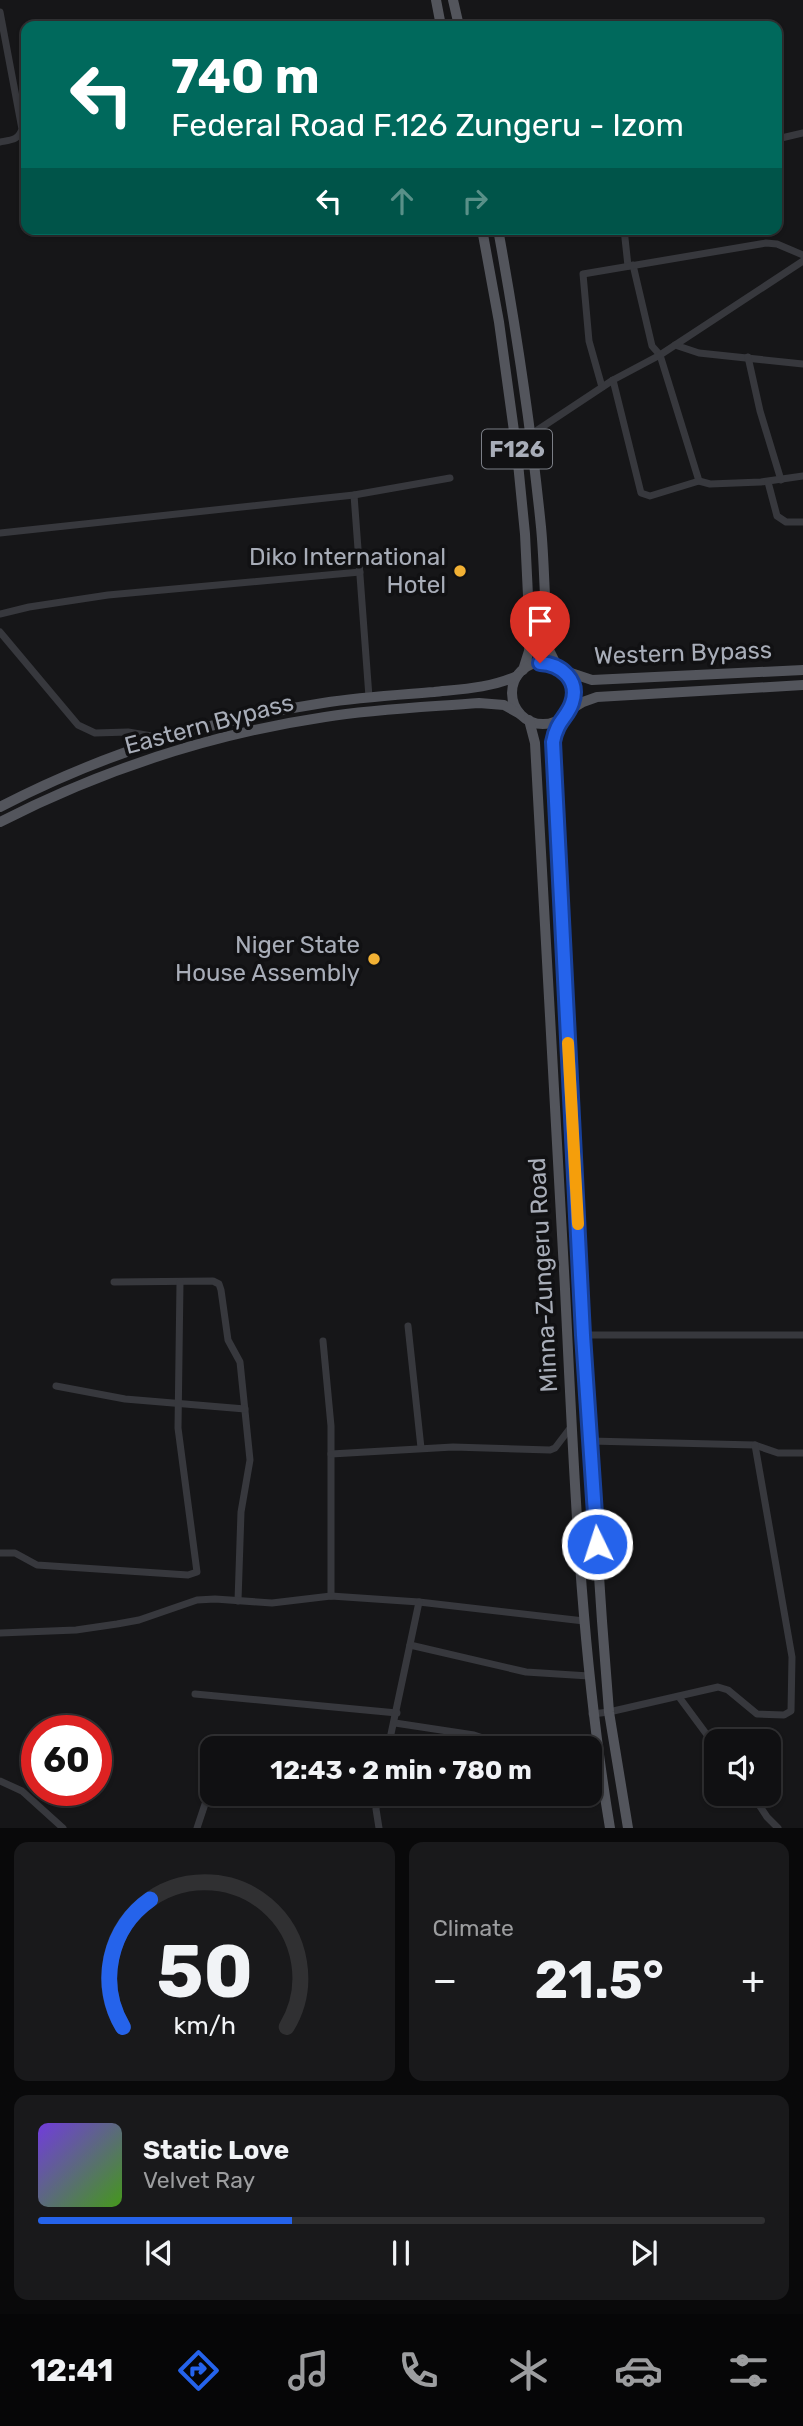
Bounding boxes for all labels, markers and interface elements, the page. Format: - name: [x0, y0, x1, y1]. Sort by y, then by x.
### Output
- text: 740 m: [171, 47, 320, 105]
- icon: left: [56, 49, 147, 140]
- text: Federal Road F.126 Zungeru - Izom: [171, 106, 684, 144]
- icon: left: [310, 182, 348, 220]
- icon: ahead: [383, 182, 421, 220]
- icon: right: [456, 182, 494, 220]
- road number: F126: [482, 430, 552, 468]
- place label: Diko International Hotel: [249, 543, 446, 599]
- marker: Diko International Hotel: [452, 563, 468, 579]
- pin: [510, 591, 570, 663]
- icon: arrive: [521, 602, 559, 640]
- street label: Western Bypass: [594, 636, 772, 670]
- street label: Eastern Bypass: [121, 688, 297, 760]
- place label: Niger State House Assembly: [175, 931, 360, 987]
- marker: Niger State House Assembly: [366, 951, 382, 967]
- street label: Minna-Zungeru Road: [523, 1157, 563, 1393]
- position arrow: [560, 1507, 634, 1581]
- speed limit sign: 60: [21, 1715, 112, 1806]
- map controls: [704, 1729, 781, 1806]
- button: sound: [704, 1729, 781, 1806]
- text: 12:43 · 2 min · 780 m: [270, 1755, 532, 1786]
- text: Climate: [433, 1914, 514, 1942]
- text: 50: [156, 1930, 253, 2016]
- text: 21.5°: [535, 1949, 664, 2011]
- text: −: [433, 1957, 457, 2003]
- text: +: [741, 1957, 765, 2003]
- text: km/h: [173, 2011, 235, 2040]
- text: Static Love: [143, 2135, 289, 2166]
- text: Velvet Ray: [143, 2166, 255, 2194]
- icon: previous: [140, 2234, 178, 2272]
- icon: pause: [382, 2234, 420, 2272]
- icon: next: [625, 2234, 663, 2272]
- icon: directions: [174, 2346, 223, 2395]
- icon: music: [284, 2346, 333, 2395]
- icon: phone: [394, 2346, 443, 2395]
- icon: climate: [504, 2346, 553, 2395]
- icon: car: [614, 2346, 663, 2395]
- icon: filters: [724, 2346, 773, 2395]
- text: 12:41: [30, 2351, 113, 2389]

